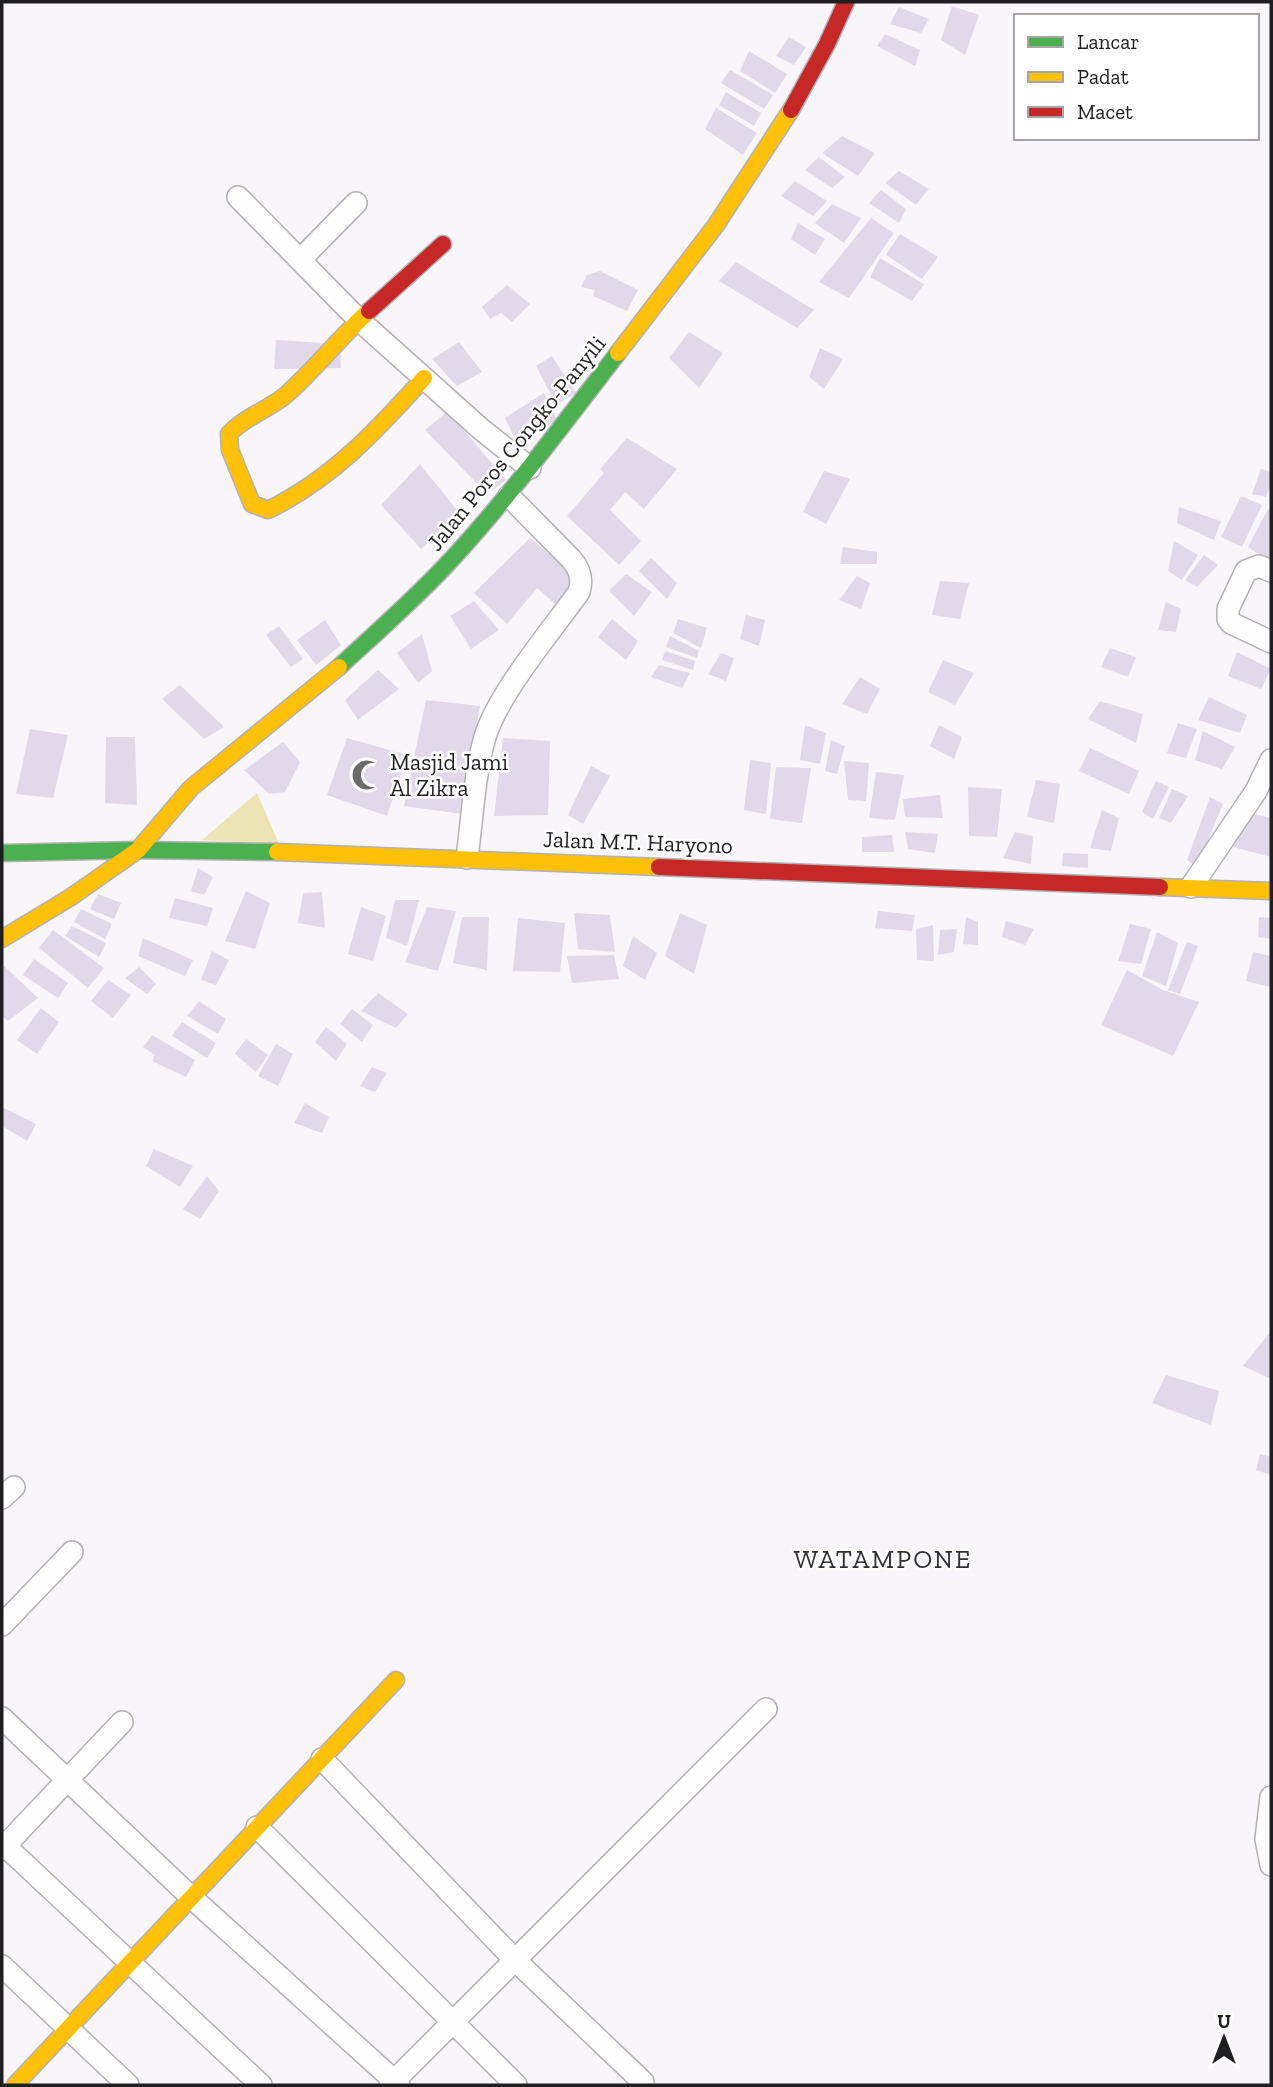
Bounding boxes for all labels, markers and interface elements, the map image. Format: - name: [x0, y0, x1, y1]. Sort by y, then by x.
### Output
- legend: [1014, 14, 1259, 140]
- text: Lancar: [1077, 29, 1139, 54]
- text: Padat: [1077, 64, 1129, 89]
- text: Macet: [1077, 99, 1133, 124]
- street label: Jalan Poros Congko-Panyili: [421, 330, 611, 556]
- place label: Masjid Jami Al Zikra: [390, 748, 508, 802]
- mosque icon: Masjid Jami Al Zikra: [350, 758, 384, 792]
- street label: Jalan M.T. Haryono: [543, 825, 733, 859]
- district label: WATAMPONE: [794, 1543, 972, 1575]
- north arrow: [1189, 2003, 1259, 2073]
- text: U: [1217, 2010, 1231, 2033]

